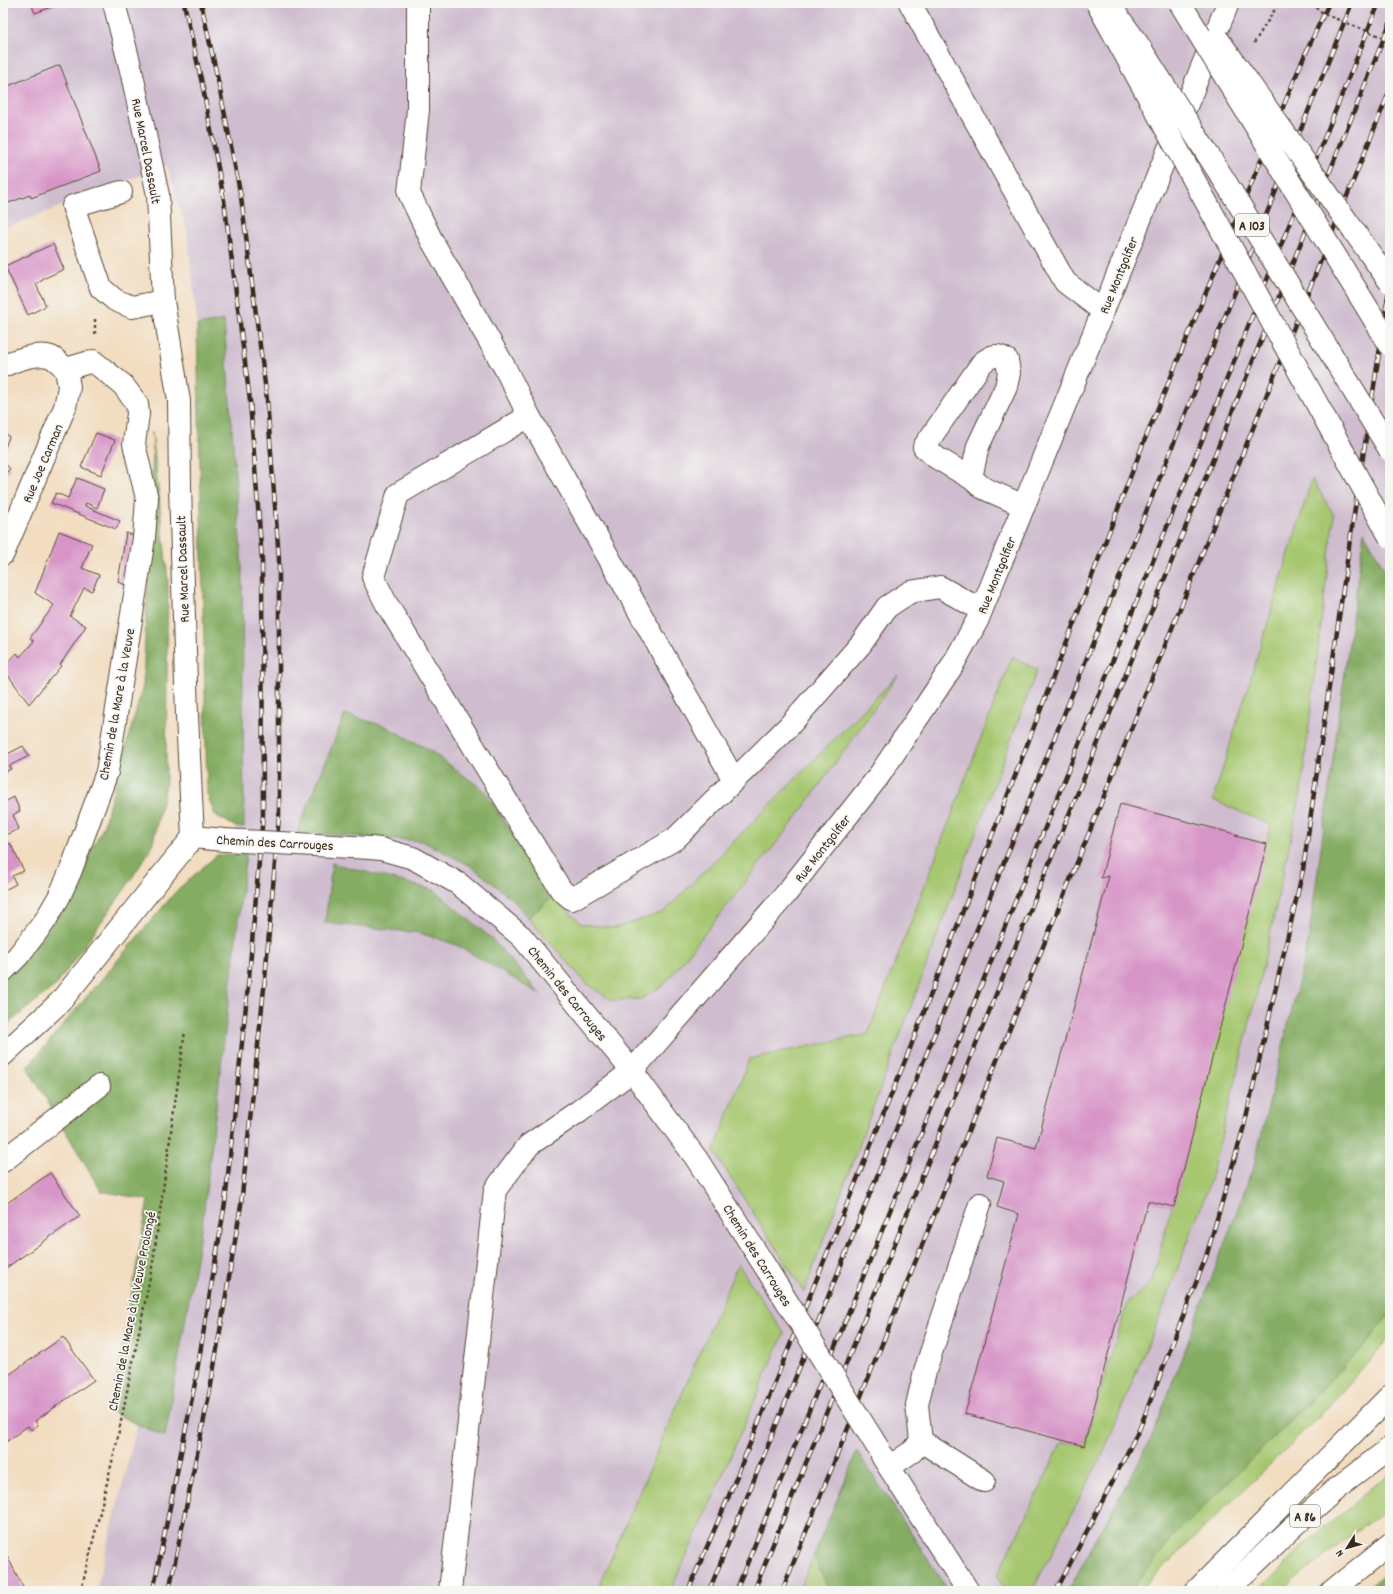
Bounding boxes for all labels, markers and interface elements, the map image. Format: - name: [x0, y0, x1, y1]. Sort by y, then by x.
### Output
- street label: Rue Marcel Dassault: [125, 97, 165, 206]
- road number: A 103: [1235, 214, 1269, 236]
- street label: Rue Montgolfier: [1095, 233, 1145, 317]
- street label: Rue Joe Carman: [18, 421, 70, 506]
- street label: Rue Marcel Dassault: [172, 515, 196, 623]
- street label: Rue Montgolfier: [973, 533, 1023, 617]
- street label: Chemin de la Mare à la Veuve: [95, 627, 141, 782]
- street label: Rue Montgolfier: [791, 810, 857, 888]
- street label: Chemin des Carrouges: [216, 831, 334, 857]
- street label: Chemin des Carrouges: [522, 942, 611, 1046]
- street label: Chemin des Carrouges: [717, 1201, 796, 1311]
- street label: Chemin de la Mare à la Veuve Prolongé: [104, 1210, 162, 1413]
- road number: A 86: [1290, 1505, 1320, 1527]
- north arrow: [1327, 1528, 1367, 1568]
- text: N: [1332, 1545, 1349, 1560]

